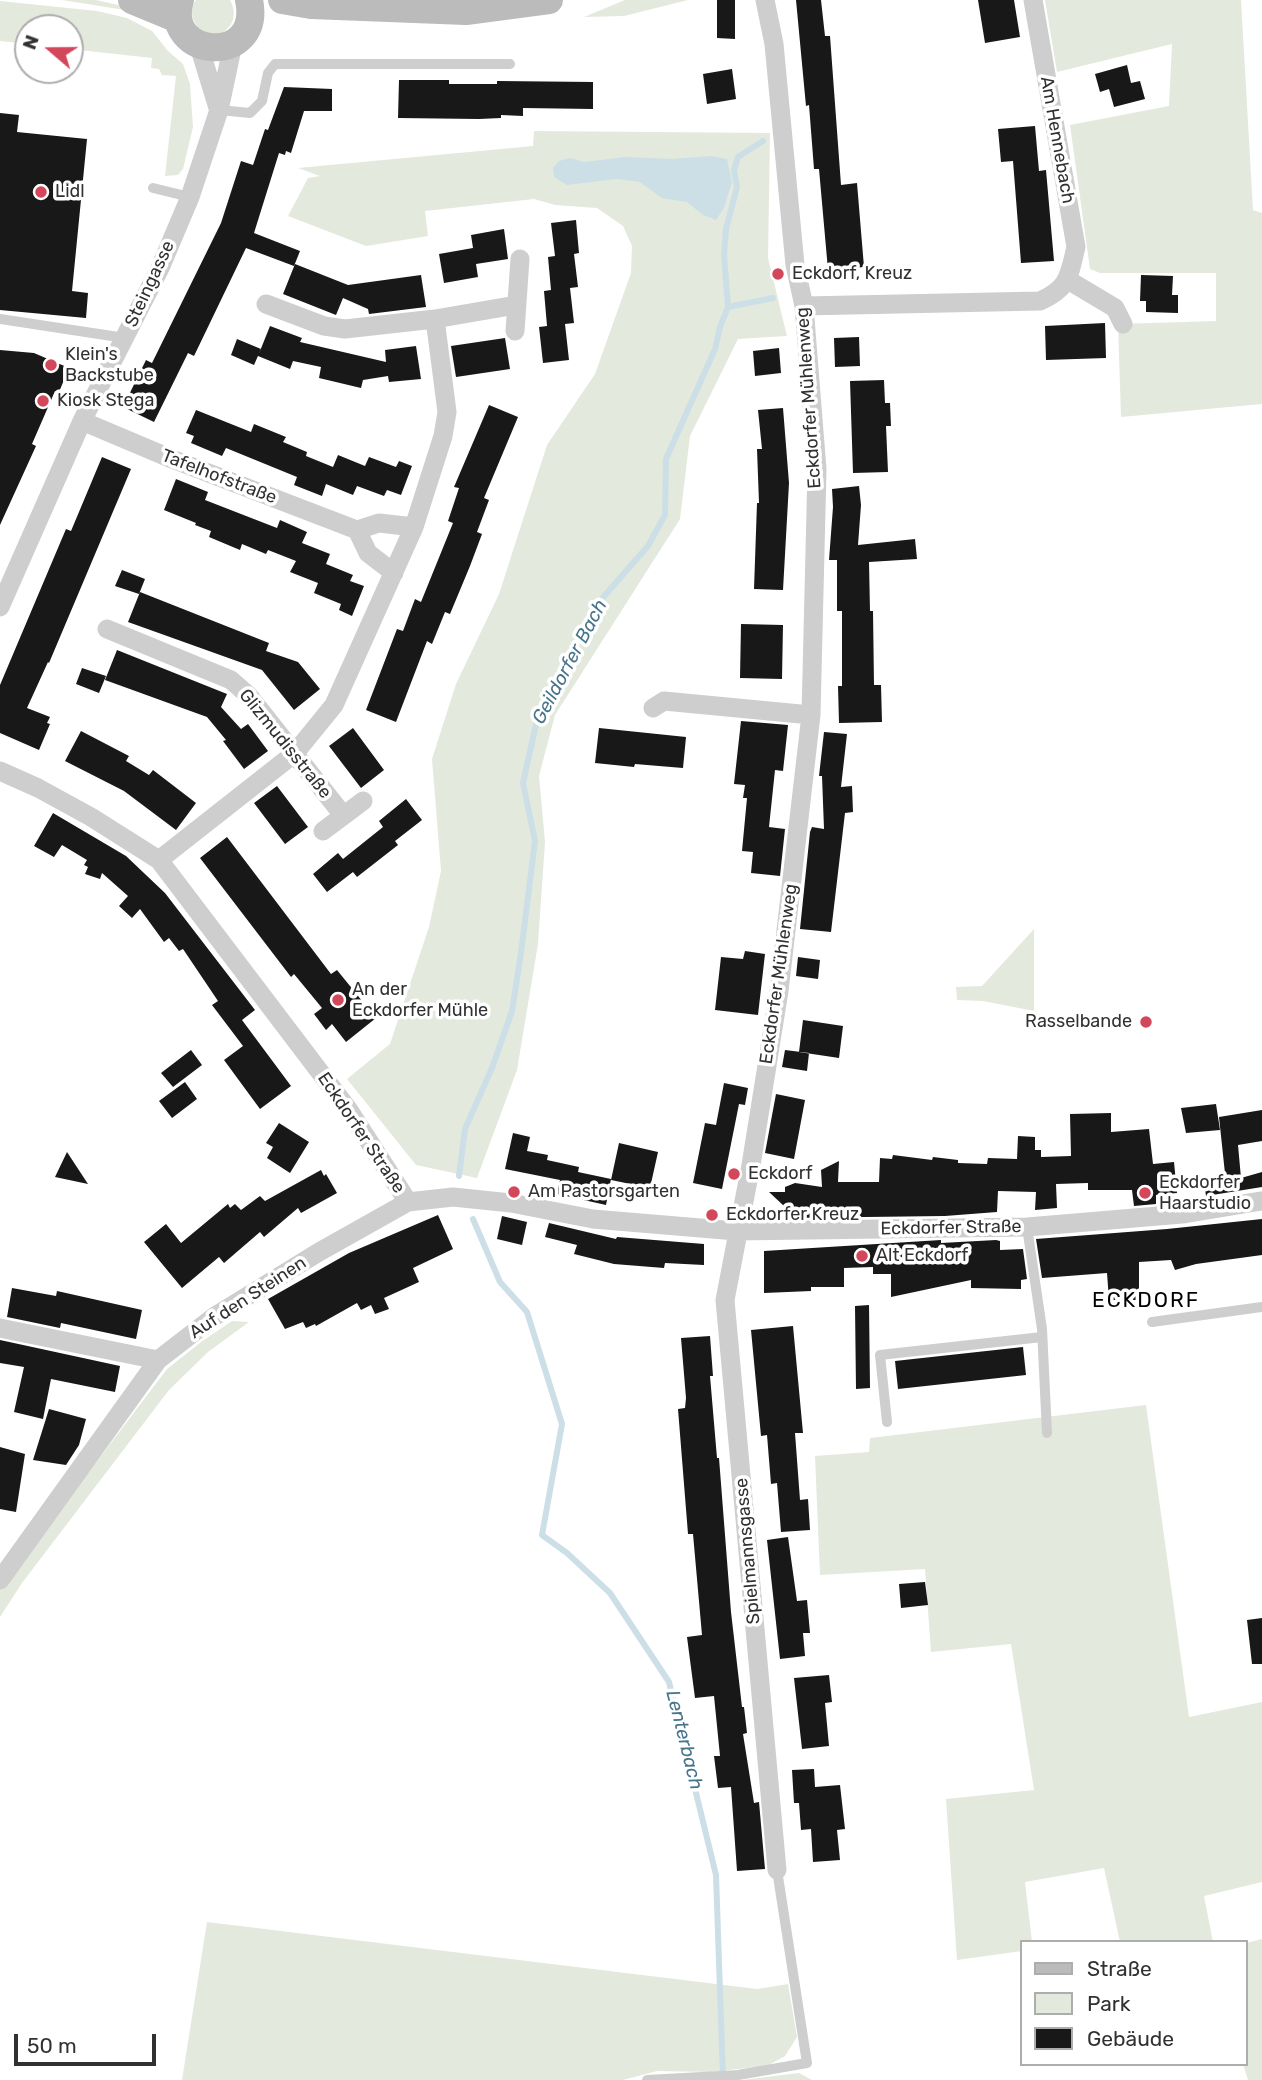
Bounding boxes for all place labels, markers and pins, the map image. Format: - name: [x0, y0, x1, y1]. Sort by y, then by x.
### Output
- place label: Lidl: [55, 181, 85, 203]
- marker: Lidl: [33, 184, 49, 200]
- place label: Eckdorf, Kreuz: [792, 263, 912, 285]
- marker: Eckdorf, Kreuz: [770, 266, 786, 282]
- place label: Klein's Backstube: [65, 344, 154, 386]
- marker: Klein's Backstube: [43, 357, 59, 373]
- place label: Kiosk Stega: [57, 390, 154, 412]
- marker: Kiosk Stega: [35, 393, 51, 409]
- place label: An der Eckdorfer Mühle: [352, 979, 488, 1021]
- marker: An der Eckdorfer Mühle: [330, 992, 346, 1008]
- place label: Rasselbande: [1025, 1011, 1132, 1033]
- marker: Rasselbande: [1138, 1014, 1154, 1030]
- place label: Eckdorf: [748, 1163, 812, 1185]
- marker: Eckdorf: [726, 1166, 742, 1182]
- place label: Eckdorfer Haarstudio: [1159, 1172, 1251, 1214]
- place label: Am Pastorsgarten: [528, 1181, 680, 1203]
- marker: Am Pastorsgarten: [506, 1184, 522, 1200]
- marker: Eckdorfer Haarstudio: [1137, 1185, 1153, 1201]
- place label: Eckdorfer Kreuz: [726, 1204, 859, 1226]
- marker: Eckdorfer Kreuz: [704, 1207, 720, 1223]
- place label: Alt Eckdorf: [876, 1245, 968, 1267]
- marker: Alt Eckdorf: [854, 1248, 870, 1264]

